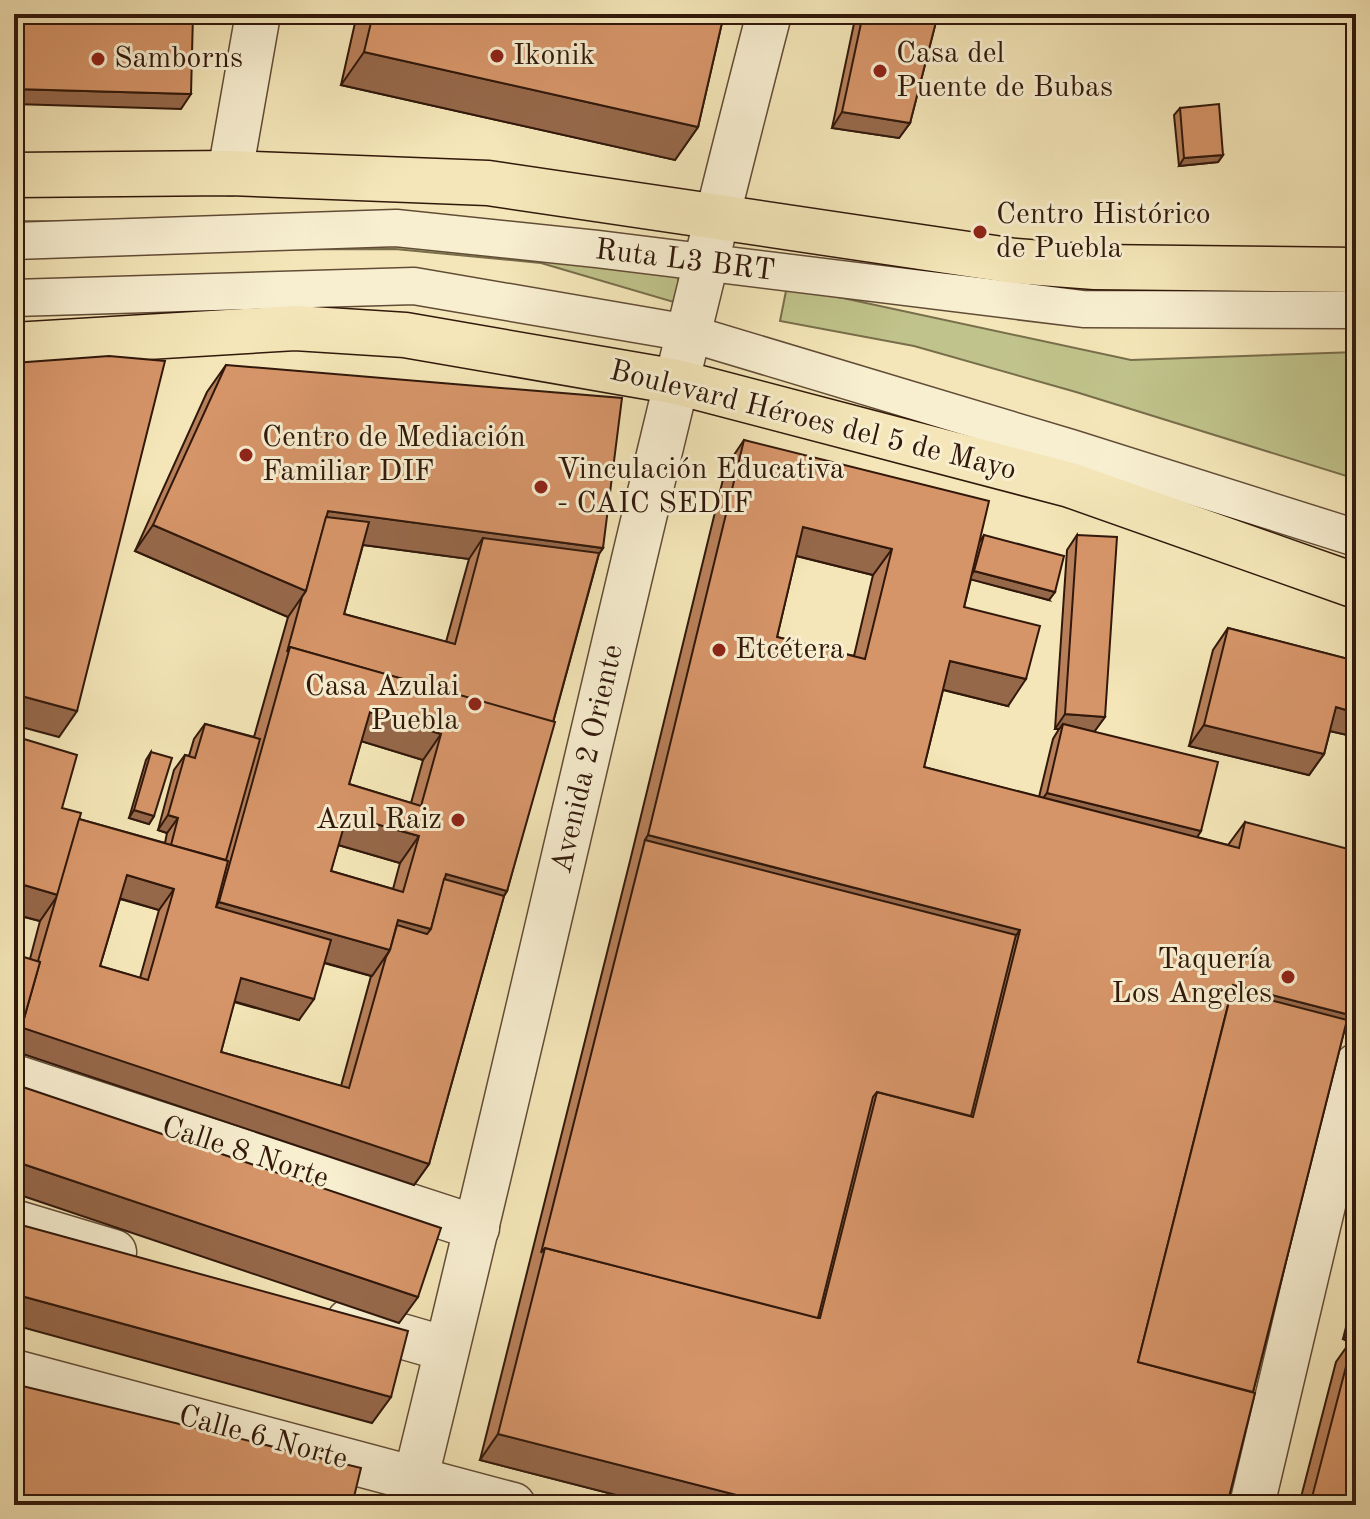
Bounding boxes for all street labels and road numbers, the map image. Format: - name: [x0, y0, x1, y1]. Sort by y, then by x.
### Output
- street label: Ruta L3 BRT: [593, 235, 777, 287]
- street label: Boulevard Héroes del 5 de Mayo: [607, 356, 1019, 486]
- street label: Avenida 2 Oriente: [547, 642, 629, 876]
- street label: Calle 8 Norte: [158, 1112, 332, 1194]
- street label: Calle 6 Norte: [175, 1401, 351, 1475]

